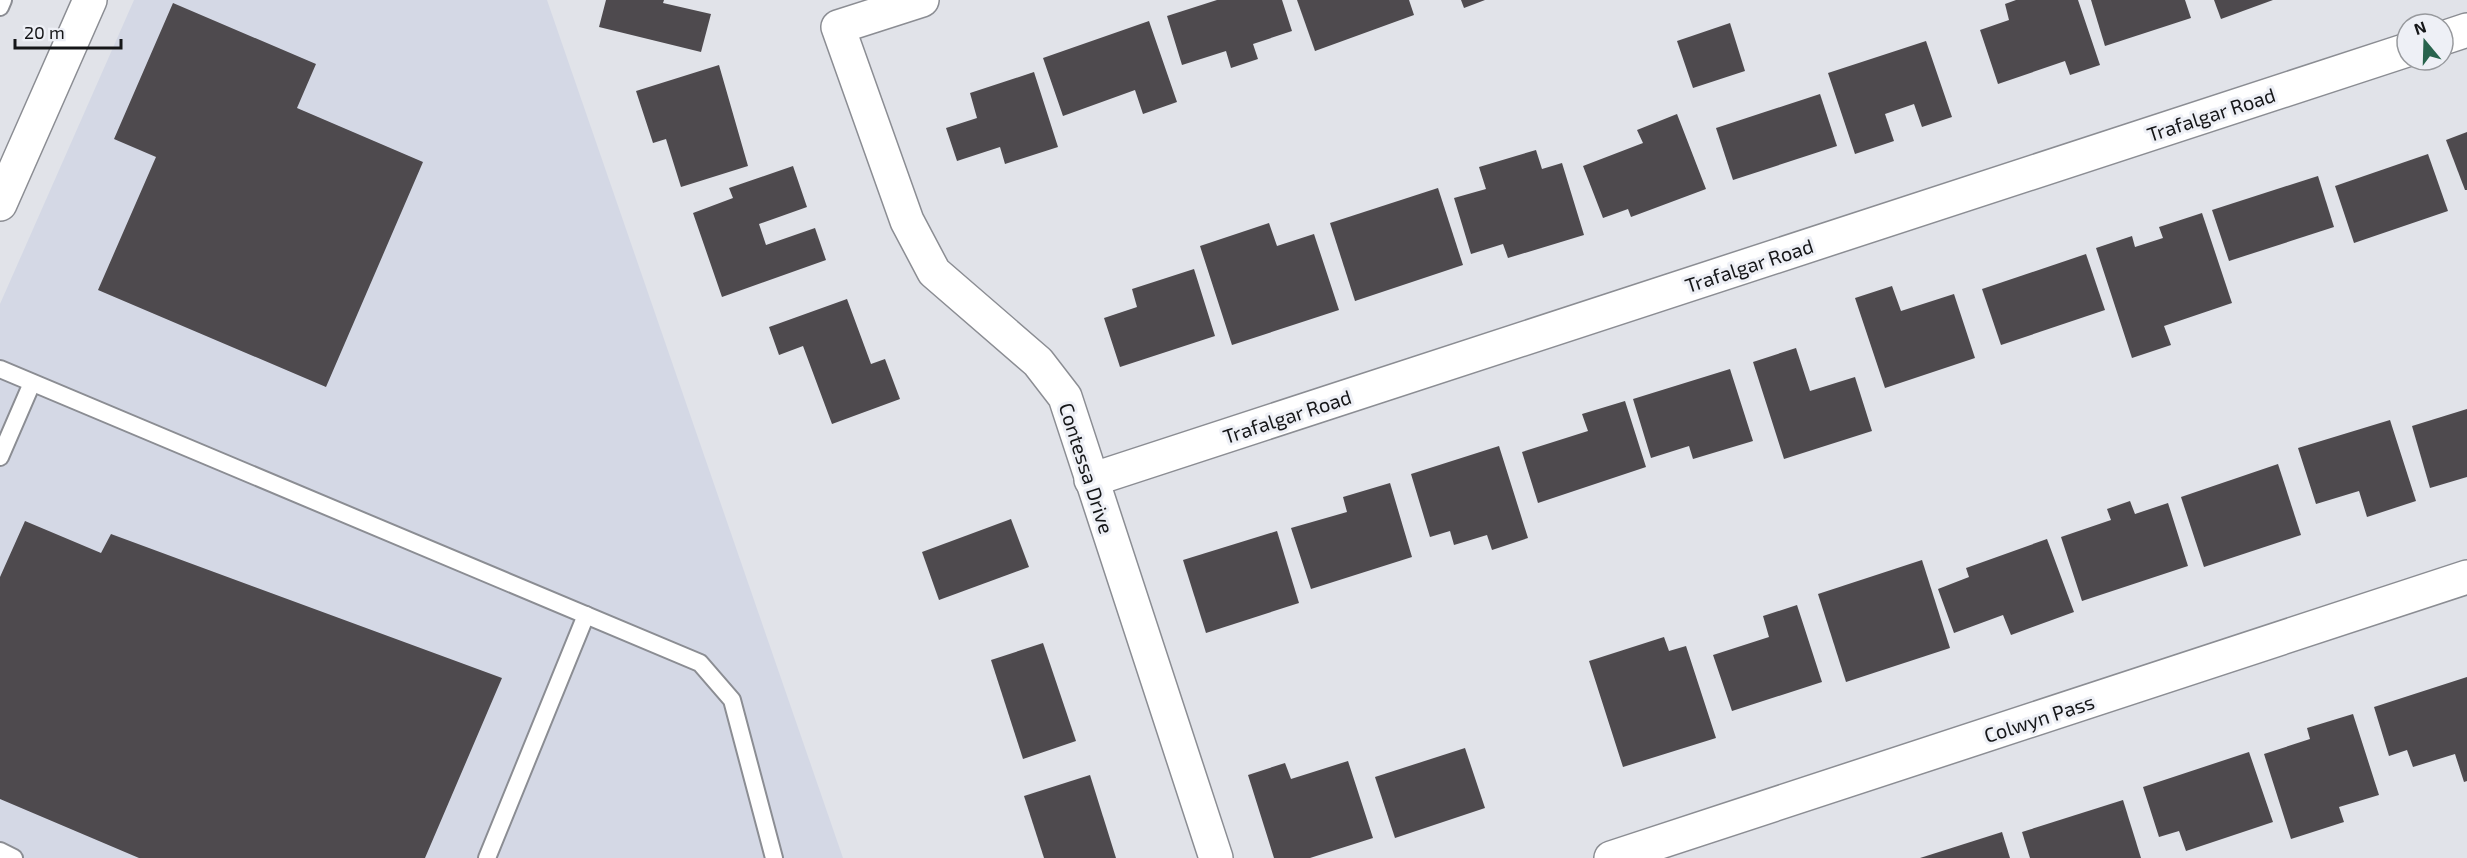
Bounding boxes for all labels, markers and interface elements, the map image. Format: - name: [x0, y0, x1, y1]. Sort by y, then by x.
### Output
- scale bar: [15, 12, 122, 50]
- north arrow: [2395, 12, 2455, 72]
- text: N: [2411, 16, 2429, 38]
- text: 20 m: [24, 21, 65, 43]
- street label: Trafalgar Road: [2144, 82, 2278, 146]
- street label: Trafalgar Road: [1682, 233, 1816, 297]
- street label: Trafalgar Road: [1220, 384, 1354, 448]
- street label: Contessa Drive: [1055, 400, 1119, 536]
- street label: Colwyn Pass: [1981, 689, 2097, 747]

